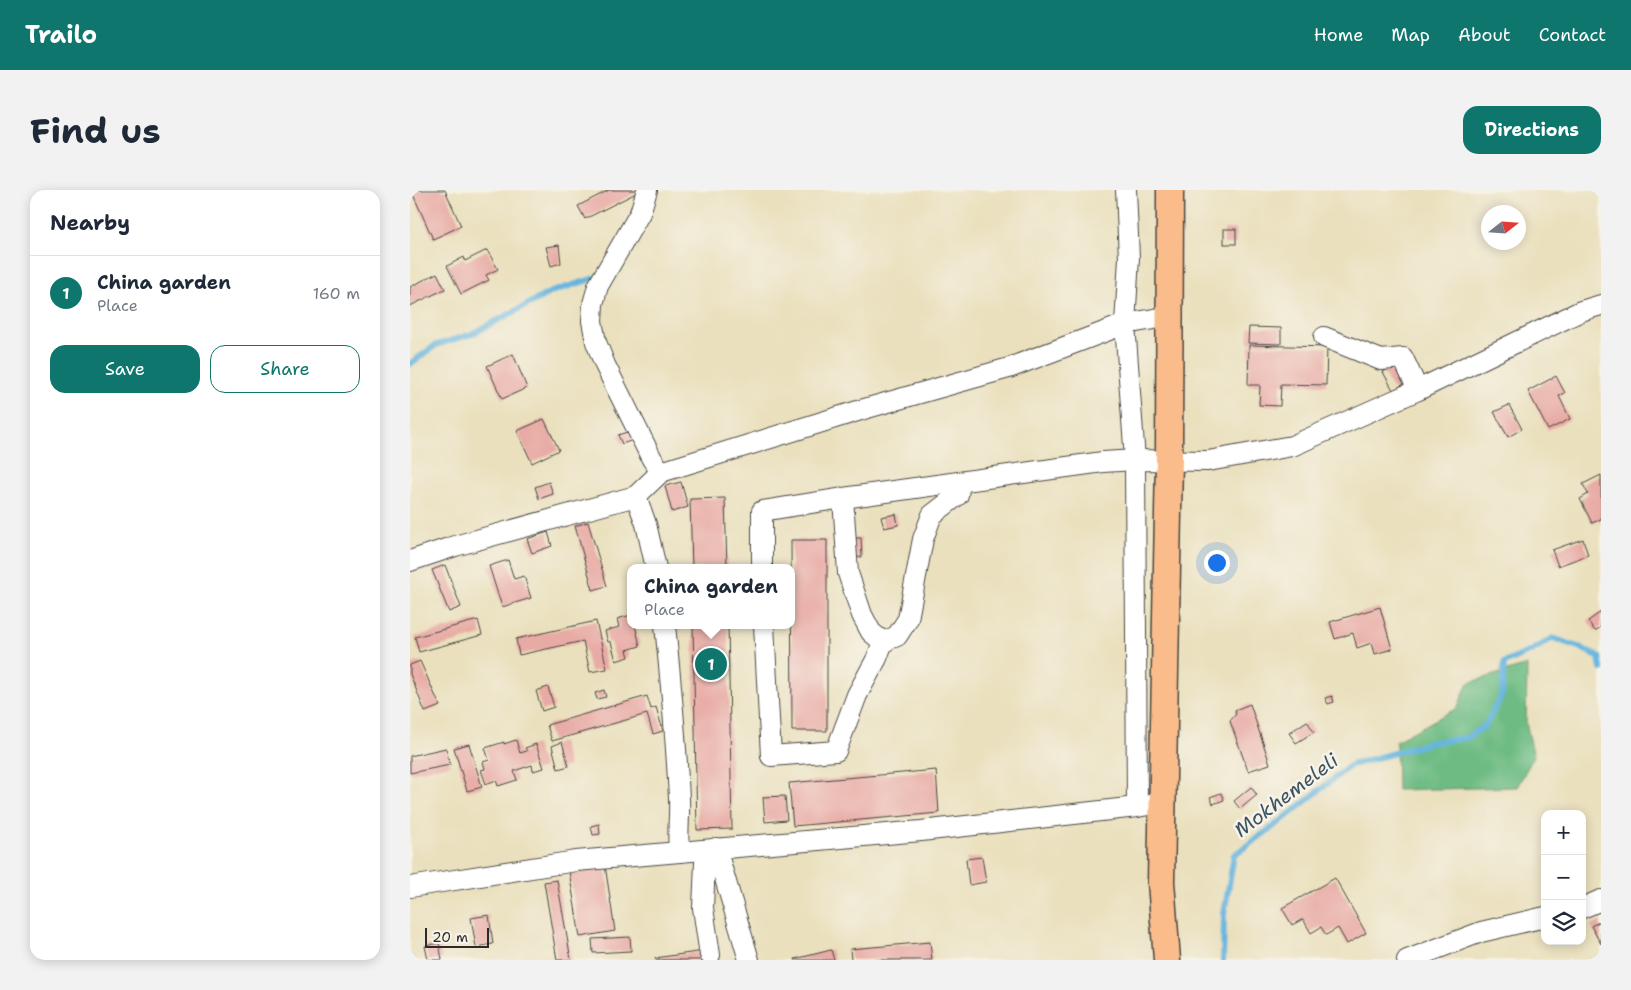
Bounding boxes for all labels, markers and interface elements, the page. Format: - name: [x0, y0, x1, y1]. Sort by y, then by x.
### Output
- text: Trailo: [25, 19, 97, 51]
- text: Home: [1314, 23, 1363, 47]
- text: Map: [1391, 23, 1430, 47]
- text: About: [1458, 23, 1511, 47]
- text: Contact: [1539, 23, 1606, 47]
- button: Directions: [1463, 106, 1601, 154]
- text: Find us: [30, 107, 161, 154]
- north arrow: [1481, 205, 1526, 250]
- text: Nearby: [50, 209, 130, 237]
- text: China garden: [97, 270, 231, 295]
- text: 1: [62, 283, 70, 304]
- text: 160 m: [313, 283, 360, 304]
- text: Place: [97, 295, 138, 316]
- button: Save: [50, 345, 200, 393]
- button: Share: [210, 345, 360, 393]
- your location: [1204, 550, 1230, 576]
- popup: [627, 564, 795, 629]
- text: China garden: [644, 574, 778, 599]
- text: Place: [644, 599, 685, 620]
- pin: 1: [695, 645, 727, 683]
- water label: Mokhemeleli: [1229, 747, 1344, 843]
- map controls: [1541, 810, 1586, 945]
- button: +: [1541, 810, 1586, 855]
- button: −: [1541, 855, 1586, 900]
- button: layers: [1541, 900, 1586, 945]
- scale bar: [425, 925, 489, 948]
- text: 20 m: [432, 928, 468, 946]

